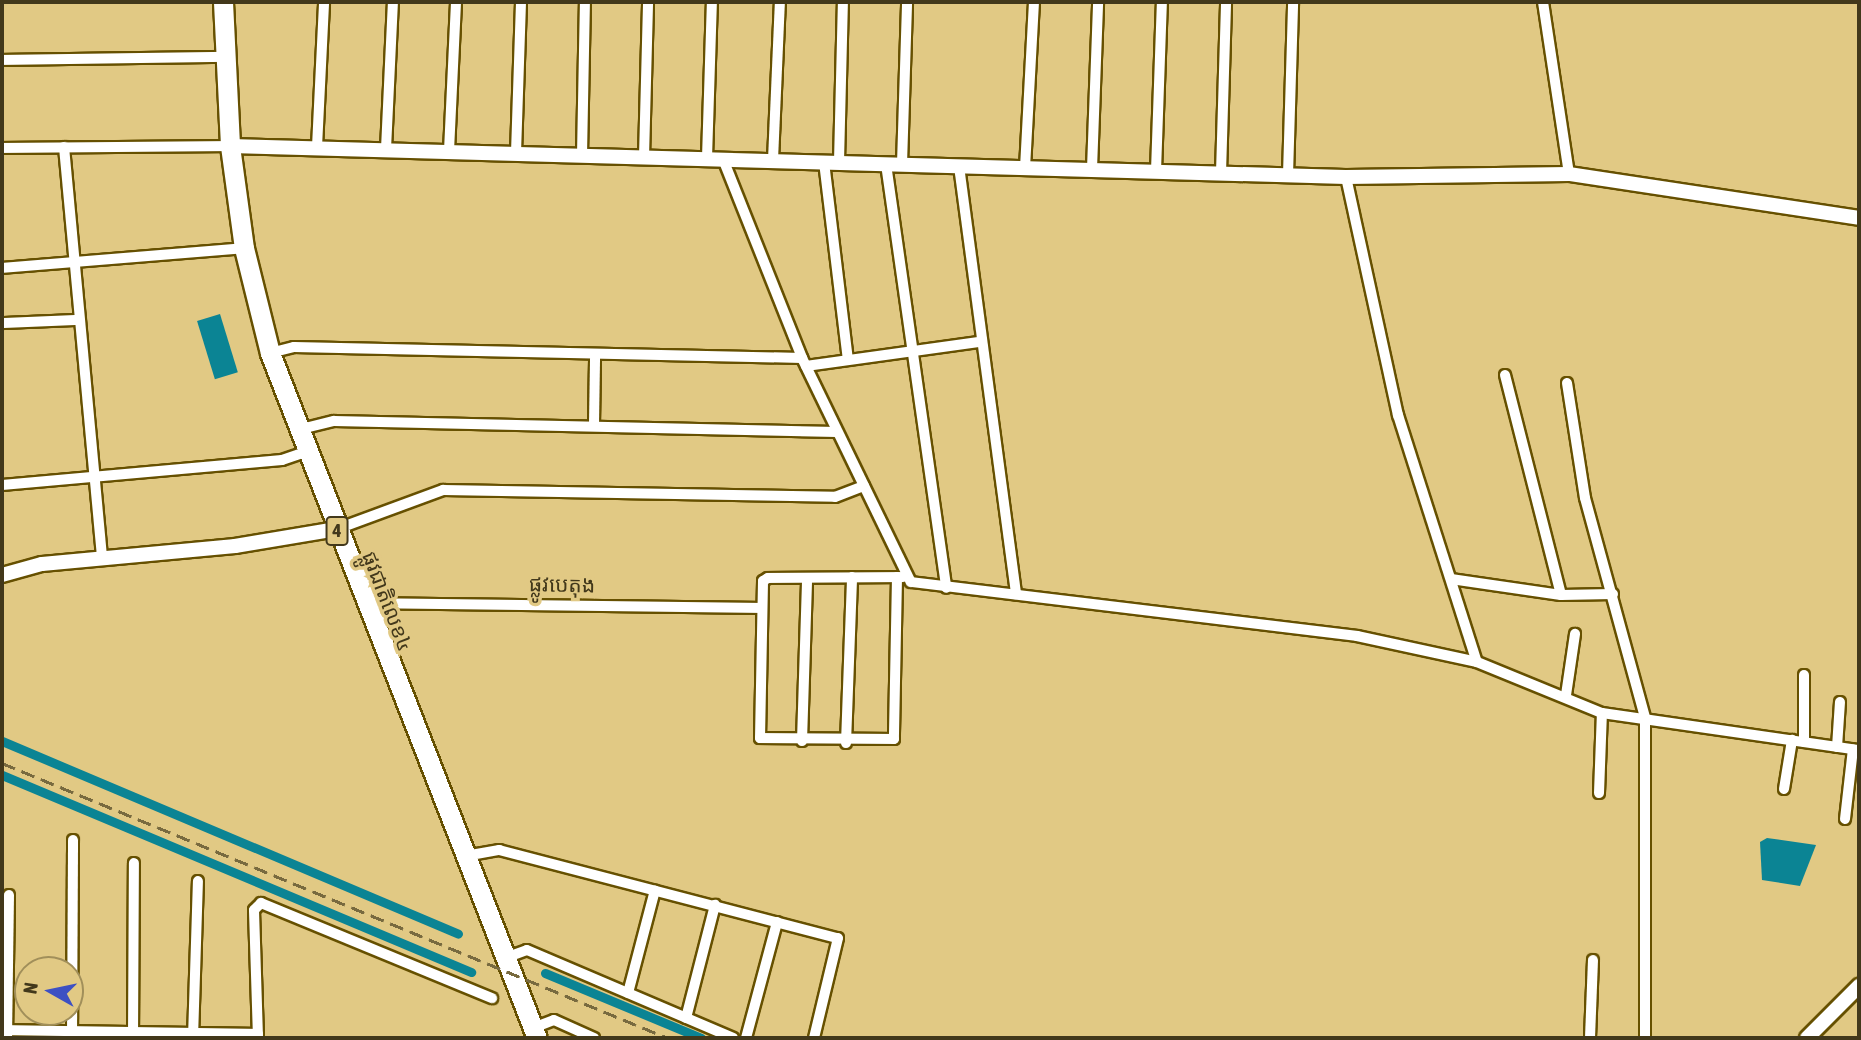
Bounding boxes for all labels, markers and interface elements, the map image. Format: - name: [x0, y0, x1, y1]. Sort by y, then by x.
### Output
- road number: 4: [325, 516, 349, 546]
- street label: ផ្លូវជាតិលេខ៤: [357, 547, 419, 655]
- street label: ផ្លូវបេតុង: [529, 571, 595, 597]
- north arrow: [14, 956, 84, 1026]
- text: N: [18, 981, 42, 995]

